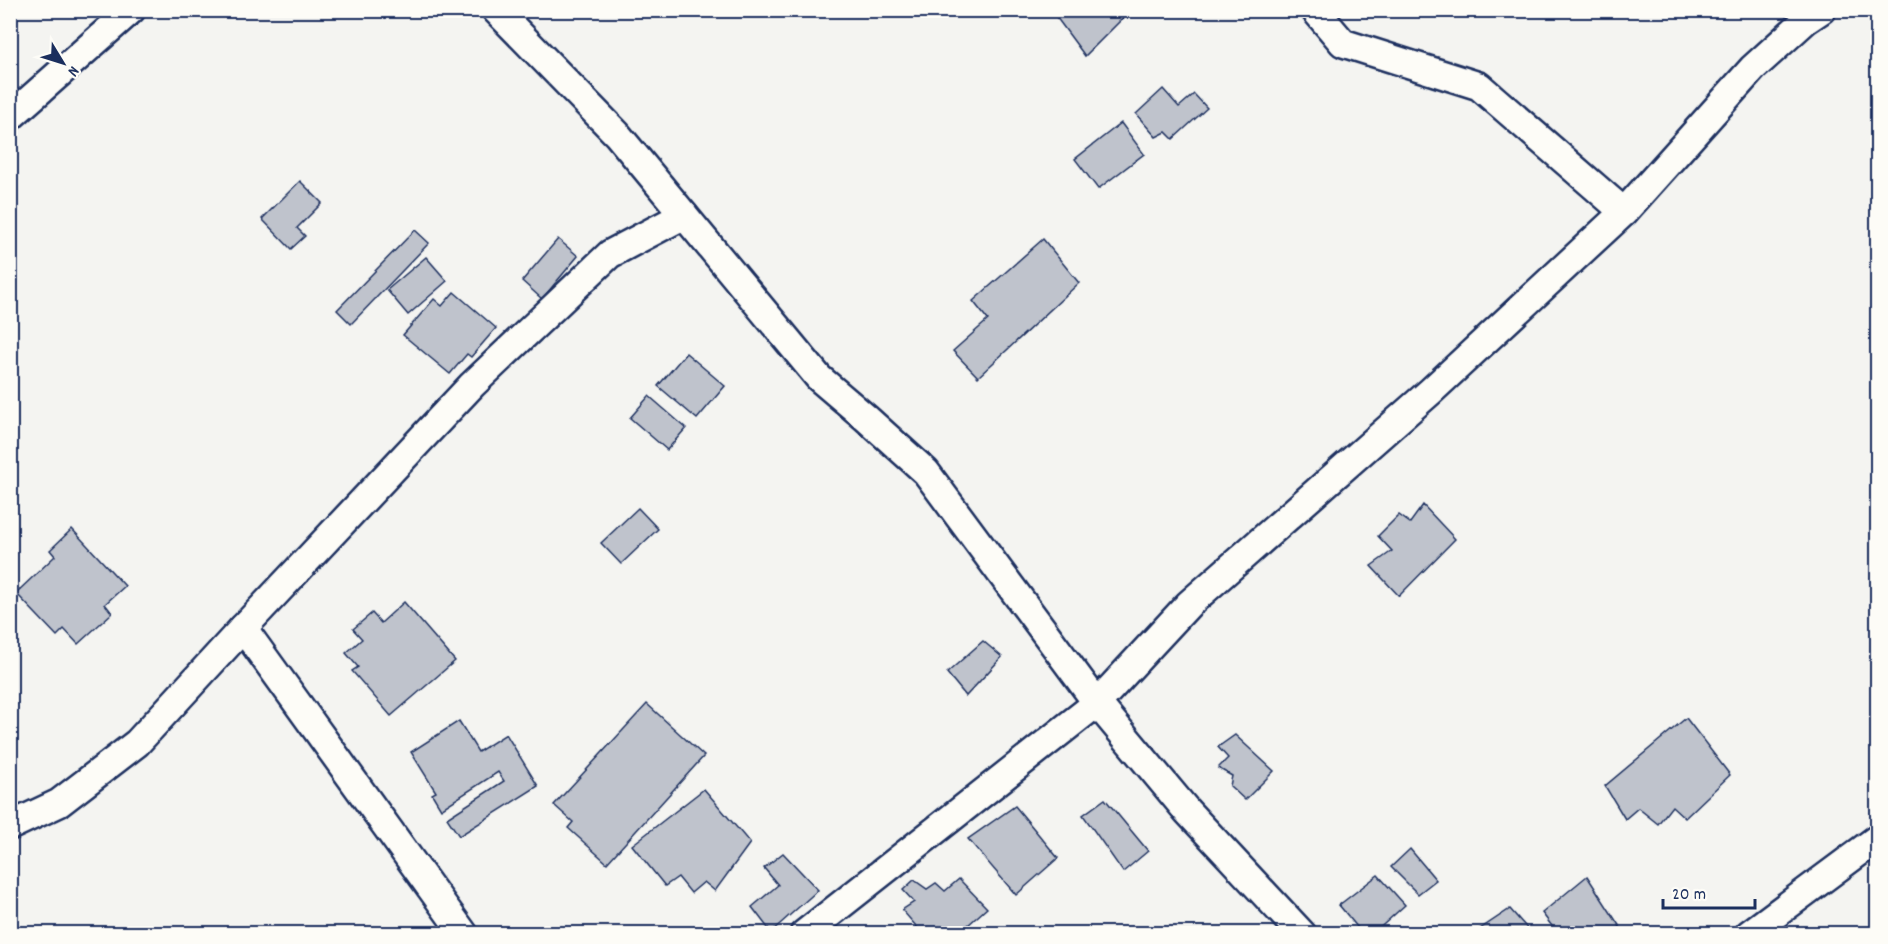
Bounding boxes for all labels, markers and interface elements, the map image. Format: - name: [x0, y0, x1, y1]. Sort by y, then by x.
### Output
- north arrow: [33, 33, 93, 93]
- text: N: [61, 61, 84, 81]
- scale bar: [1663, 872, 1754, 910]
- text: 20 m: [1672, 883, 1706, 908]

